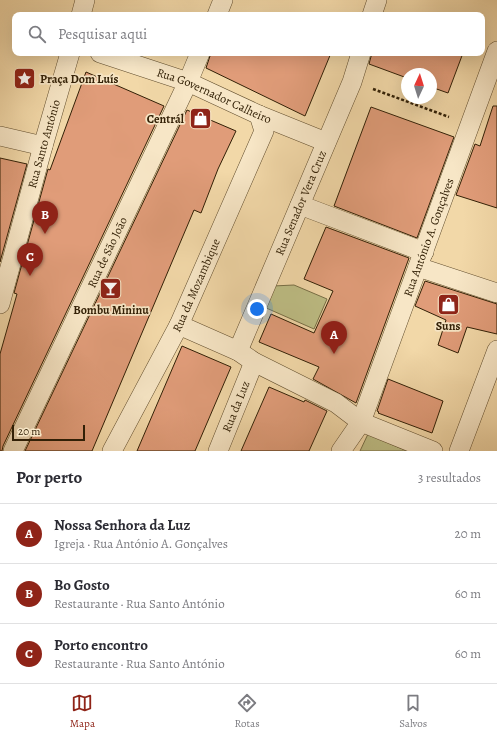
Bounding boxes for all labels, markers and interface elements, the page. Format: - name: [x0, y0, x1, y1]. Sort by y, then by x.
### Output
- search box: [12, 12, 485, 56]
- icon: search: [26, 23, 48, 45]
- text: Pesquisar aqui: [58, 24, 147, 44]
- street label: Rua Governador Calheiro: [155, 64, 274, 127]
- place icon: Praça Dom Luís: [12, 66, 38, 92]
- north arrow: [401, 68, 437, 104]
- place label: Praça Dom Luís: [40, 71, 118, 87]
- street label: Rua Santo António: [24, 98, 64, 190]
- shop icon: Centrál: [187, 106, 213, 132]
- place label: Centrál: [147, 111, 185, 127]
- street label: Rua Senador Vera Cruz: [271, 148, 330, 258]
- street label: Rua António A. Gonçalves: [400, 176, 458, 299]
- pin: B: [32, 201, 58, 234]
- street label: Rua de São João: [84, 214, 131, 290]
- street label: Rua da Mozambique: [169, 236, 224, 335]
- pin: C: [17, 243, 43, 276]
- bar icon: Bombu Mininu: [98, 276, 124, 302]
- shop icon: Suns: [435, 292, 461, 318]
- your location: [247, 299, 267, 319]
- place label: Bombu Mininu: [73, 302, 149, 318]
- place label: Suns: [436, 318, 460, 334]
- pin: A: [321, 321, 347, 354]
- street label: Rua da Luz: [218, 378, 254, 435]
- scale bar: [12, 423, 85, 442]
- text: 20 m: [18, 424, 40, 439]
- text: Por perto: [16, 466, 82, 489]
- text: 3 resultados: [418, 469, 481, 486]
- text: Nossa Senhora da Luz: [54, 515, 190, 535]
- text: A: [25, 525, 33, 542]
- text: 20 m: [455, 525, 481, 542]
- text: Igreja · Rua António A. Gonçalves: [54, 535, 228, 552]
- text: Bo Gosto: [54, 575, 110, 595]
- text: B: [25, 585, 33, 602]
- text: 60 m: [455, 585, 481, 602]
- text: Restaurante · Rua Santo António: [54, 595, 225, 612]
- text: Porto encontro: [54, 635, 148, 655]
- text: C: [25, 645, 33, 662]
- text: 60 m: [455, 645, 481, 662]
- text: Restaurante · Rua Santo António: [54, 655, 225, 672]
- tab: Mapa: [70, 692, 95, 731]
- tab: Rotas: [235, 692, 260, 731]
- tab: Salvos: [399, 692, 427, 731]

